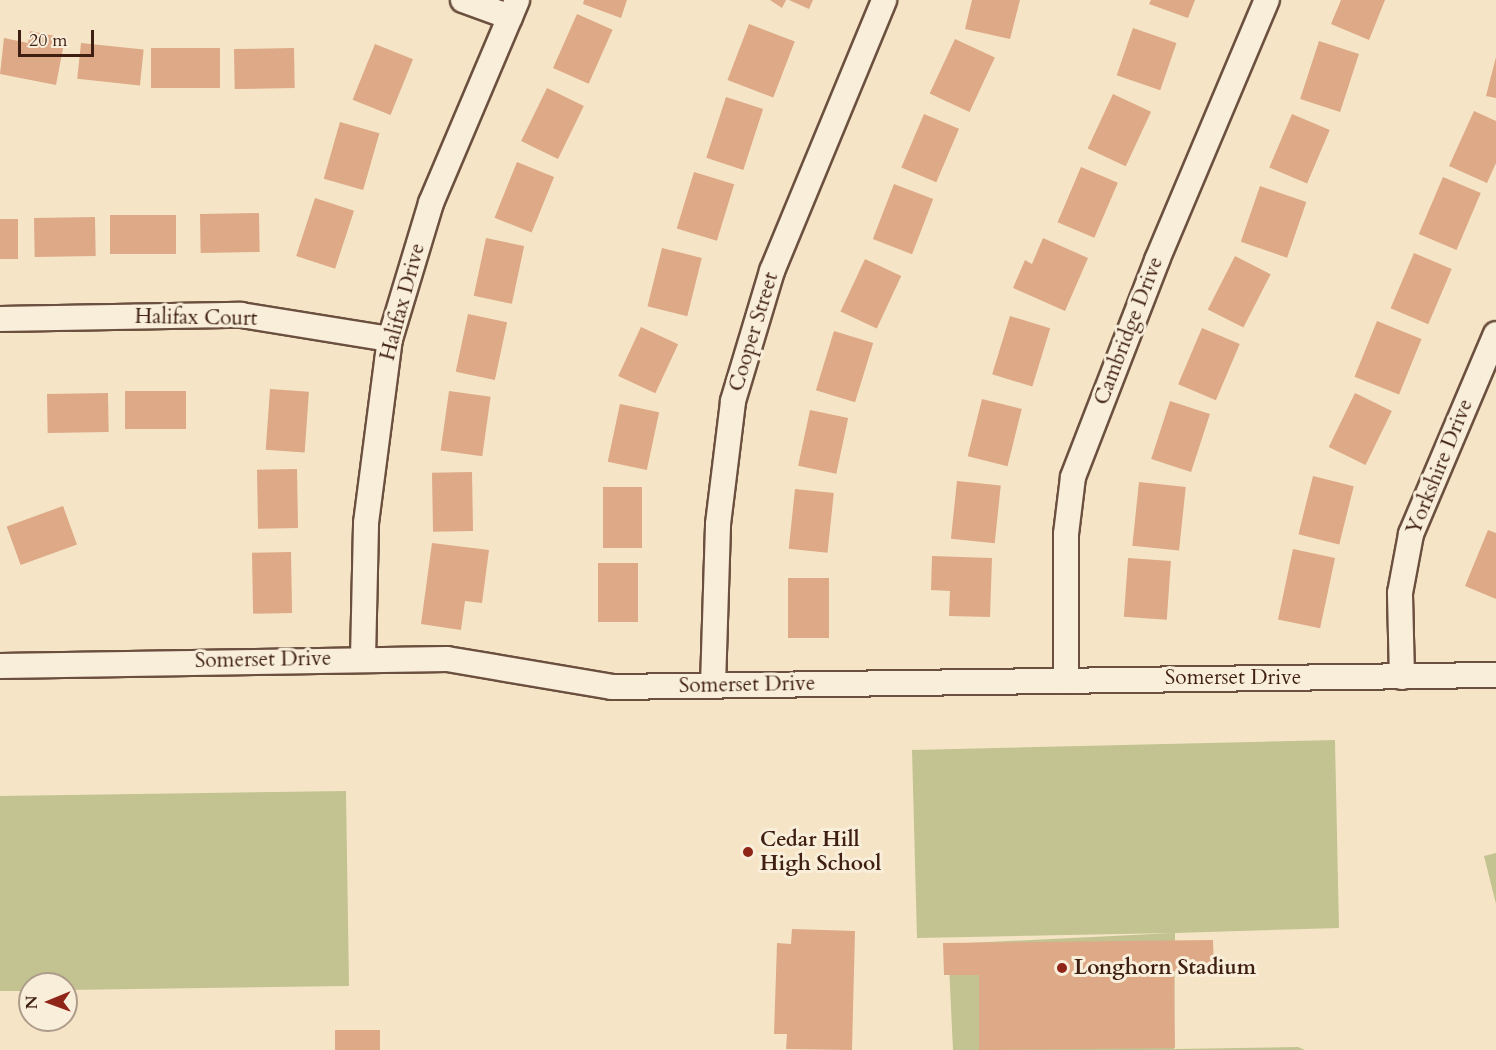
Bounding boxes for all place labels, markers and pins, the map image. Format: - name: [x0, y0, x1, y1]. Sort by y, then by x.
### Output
- place label: Cedar Hill High School: [760, 827, 881, 877]
- marker: Cedar Hill High School: [741, 845, 755, 859]
- place label: Longhorn Stadium: [1074, 955, 1256, 981]
- marker: Longhorn Stadium: [1055, 961, 1069, 975]

